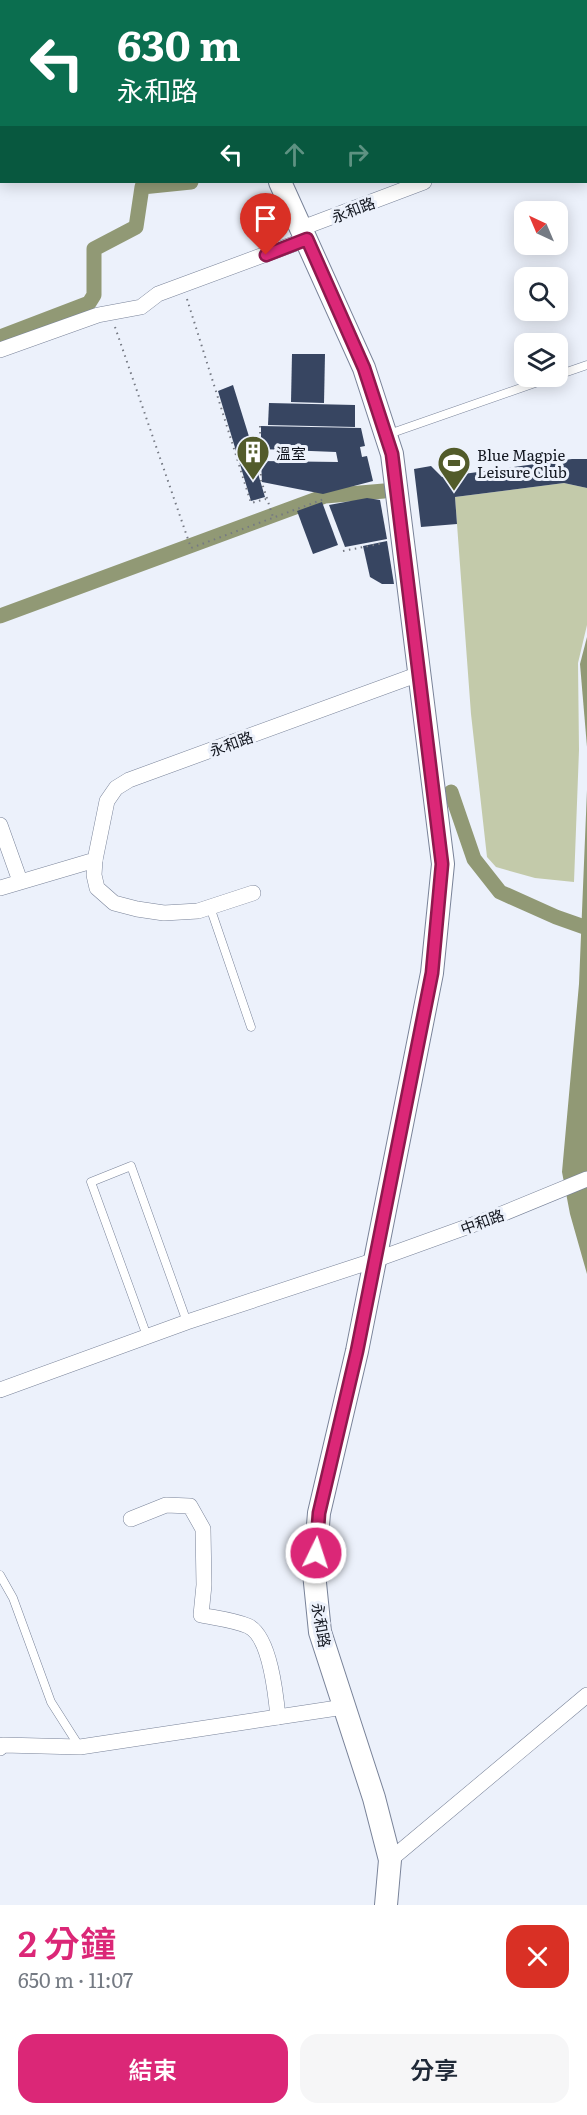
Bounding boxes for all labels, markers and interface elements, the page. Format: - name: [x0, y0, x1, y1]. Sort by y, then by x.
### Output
- text: 630 m: [117, 12, 241, 74]
- icon: left: [18, 24, 96, 102]
- text: 永和路: [117, 69, 198, 109]
- icon: left: [215, 138, 248, 171]
- icon: ahead: [278, 138, 311, 171]
- icon: right: [341, 138, 374, 171]
- street label: 永和路: [328, 190, 378, 228]
- pin: [240, 193, 291, 255]
- north arrow: [514, 201, 568, 255]
- map controls: [514, 201, 568, 387]
- icon: arrive: [249, 202, 282, 235]
- button: search: [514, 267, 568, 321]
- button: layers: [514, 333, 568, 387]
- building icon: 溫室: [235, 434, 271, 481]
- place label: 溫室: [276, 441, 306, 464]
- place label: Blue Magpie Leisure Club: [477, 443, 567, 483]
- sports icon: Blue Magpie Leisure Club: [436, 445, 472, 492]
- street label: 永和路: [206, 724, 256, 762]
- street label: 中和路: [457, 1202, 507, 1240]
- position arrow: [284, 1521, 348, 1585]
- street label: 永和路: [307, 1601, 337, 1649]
- text: 2 分鐘: [18, 1915, 116, 1968]
- button: close: [506, 1925, 569, 1988]
- text: 650 m · 11:07: [18, 1964, 133, 1994]
- button: 結束: [18, 2034, 288, 2103]
- button: 分享: [300, 2034, 569, 2103]

